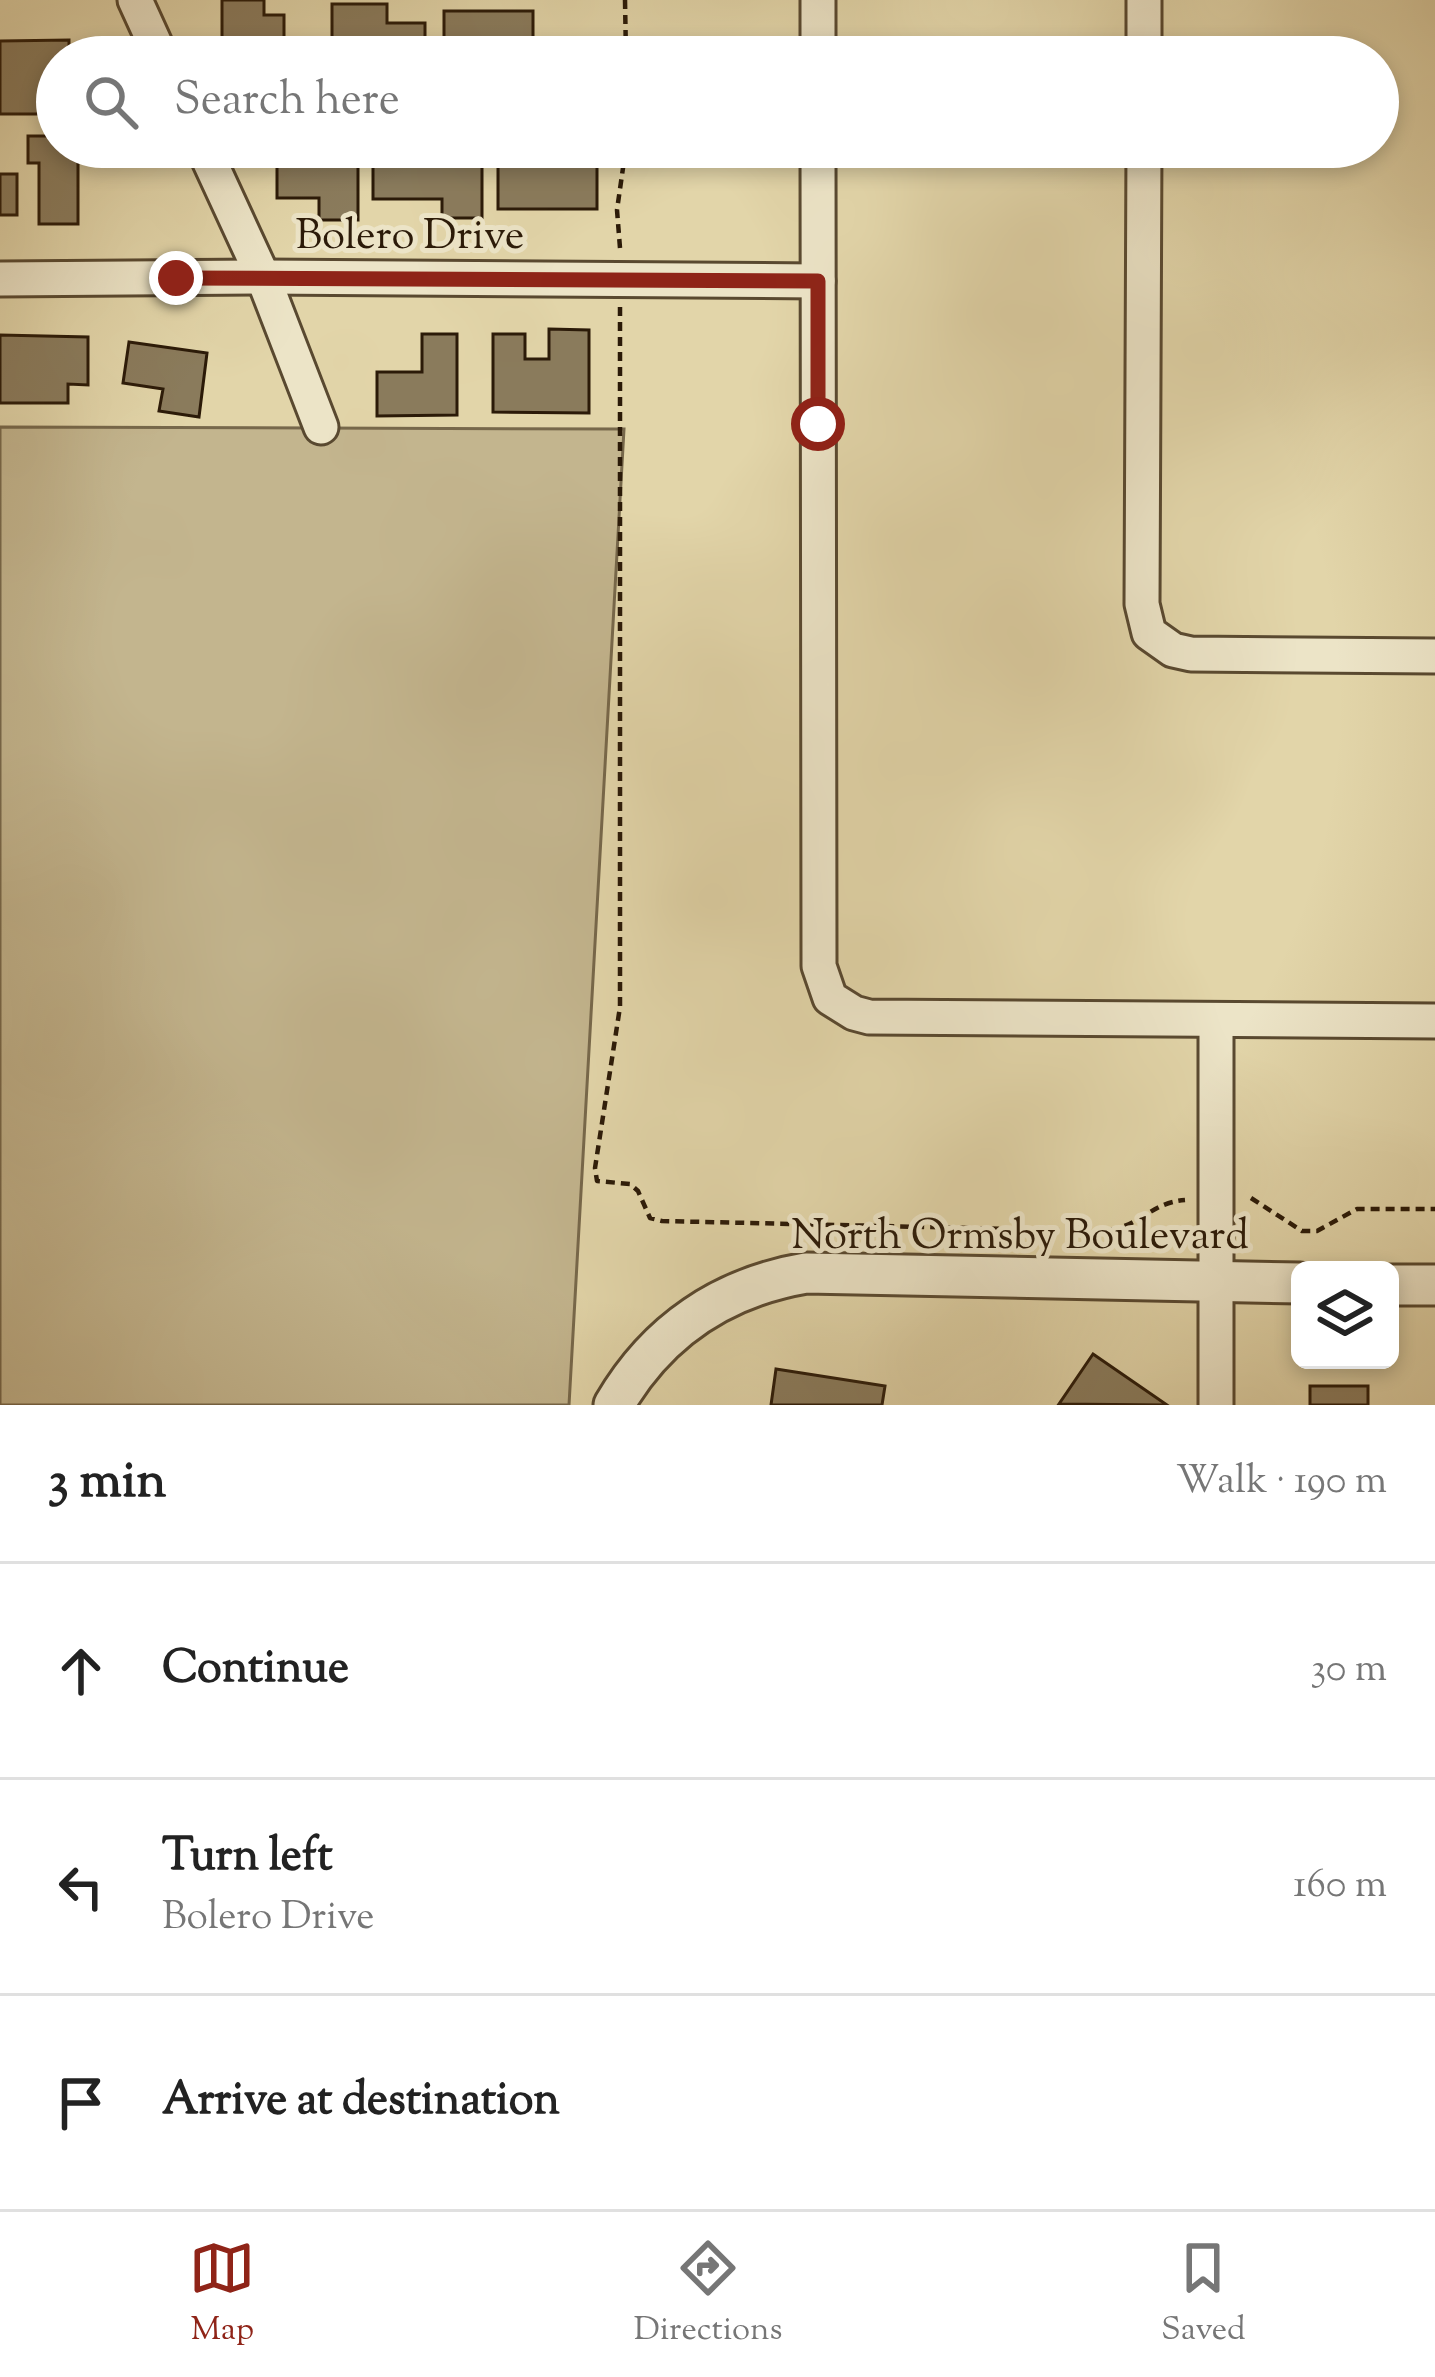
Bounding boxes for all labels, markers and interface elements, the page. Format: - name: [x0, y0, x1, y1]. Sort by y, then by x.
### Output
- search box: [36, 36, 1399, 168]
- icon: search: [78, 69, 144, 135]
- text: Search here: [174, 70, 400, 135]
- street label: Bolero Drive: [296, 208, 524, 268]
- route end: [149, 251, 203, 305]
- route start: [791, 397, 845, 451]
- street label: North Ormsby Boulevard: [791, 1208, 1249, 1268]
- map controls: [1291, 1261, 1399, 1369]
- button: layers: [1291, 1261, 1399, 1369]
- text: 3 min: [48, 1447, 166, 1520]
- text: Walk · 190 m: [1176, 1455, 1387, 1511]
- icon: ahead: [48, 1638, 114, 1704]
- text: Continue: [162, 1638, 349, 1703]
- text: 30 m: [1310, 1643, 1387, 1699]
- text: Turn left: [162, 1826, 333, 1891]
- icon: left: [48, 1854, 114, 1920]
- text: 160 m: [1293, 1859, 1387, 1915]
- text: Bolero Drive: [162, 1891, 374, 1947]
- icon: arrive: [48, 2070, 114, 2136]
- text: Arrive at destination: [162, 2070, 560, 2135]
- tab: Map: [189, 2235, 255, 2355]
- tab: Directions: [634, 2235, 783, 2355]
- tab: Saved: [1161, 2235, 1246, 2355]

